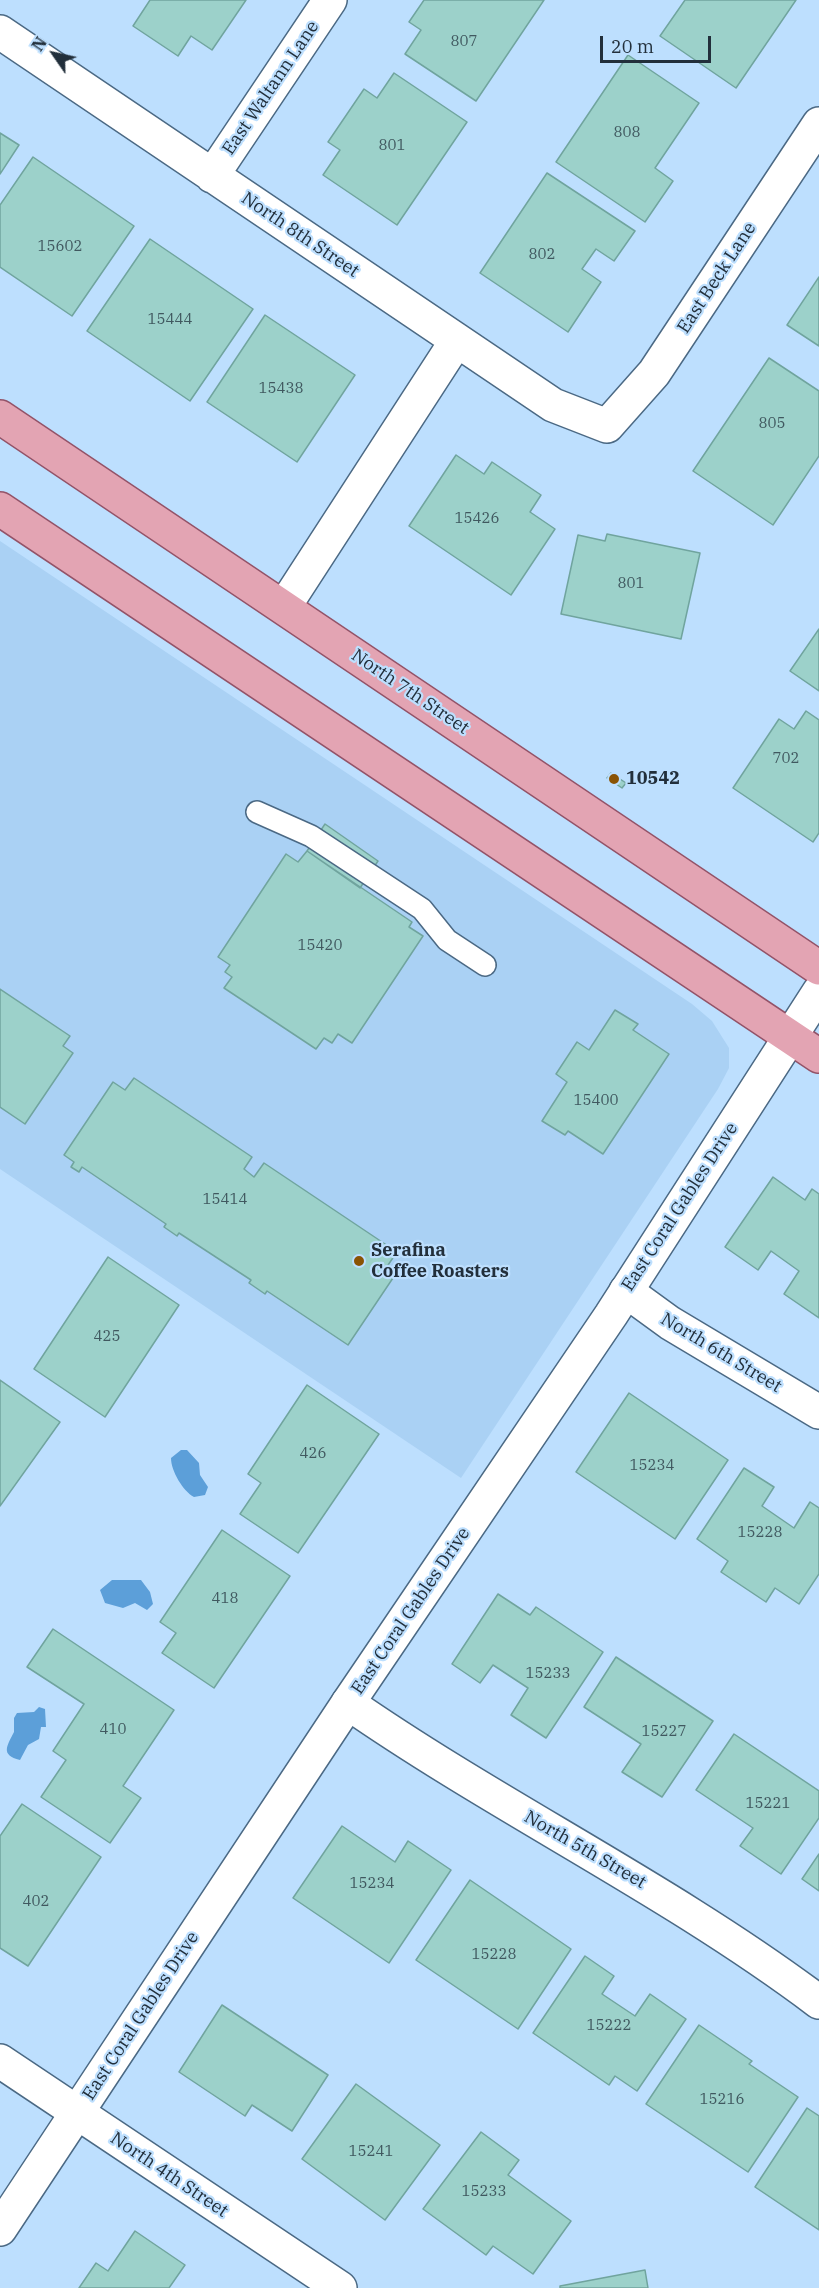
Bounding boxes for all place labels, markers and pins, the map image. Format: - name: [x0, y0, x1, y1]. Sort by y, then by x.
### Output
- place label: 10542: [626, 768, 680, 790]
- marker: 10542: [607, 772, 621, 786]
- place label: Serafina Coffee Roasters: [371, 1240, 509, 1282]
- marker: Serafina Coffee Roasters: [352, 1254, 366, 1268]

